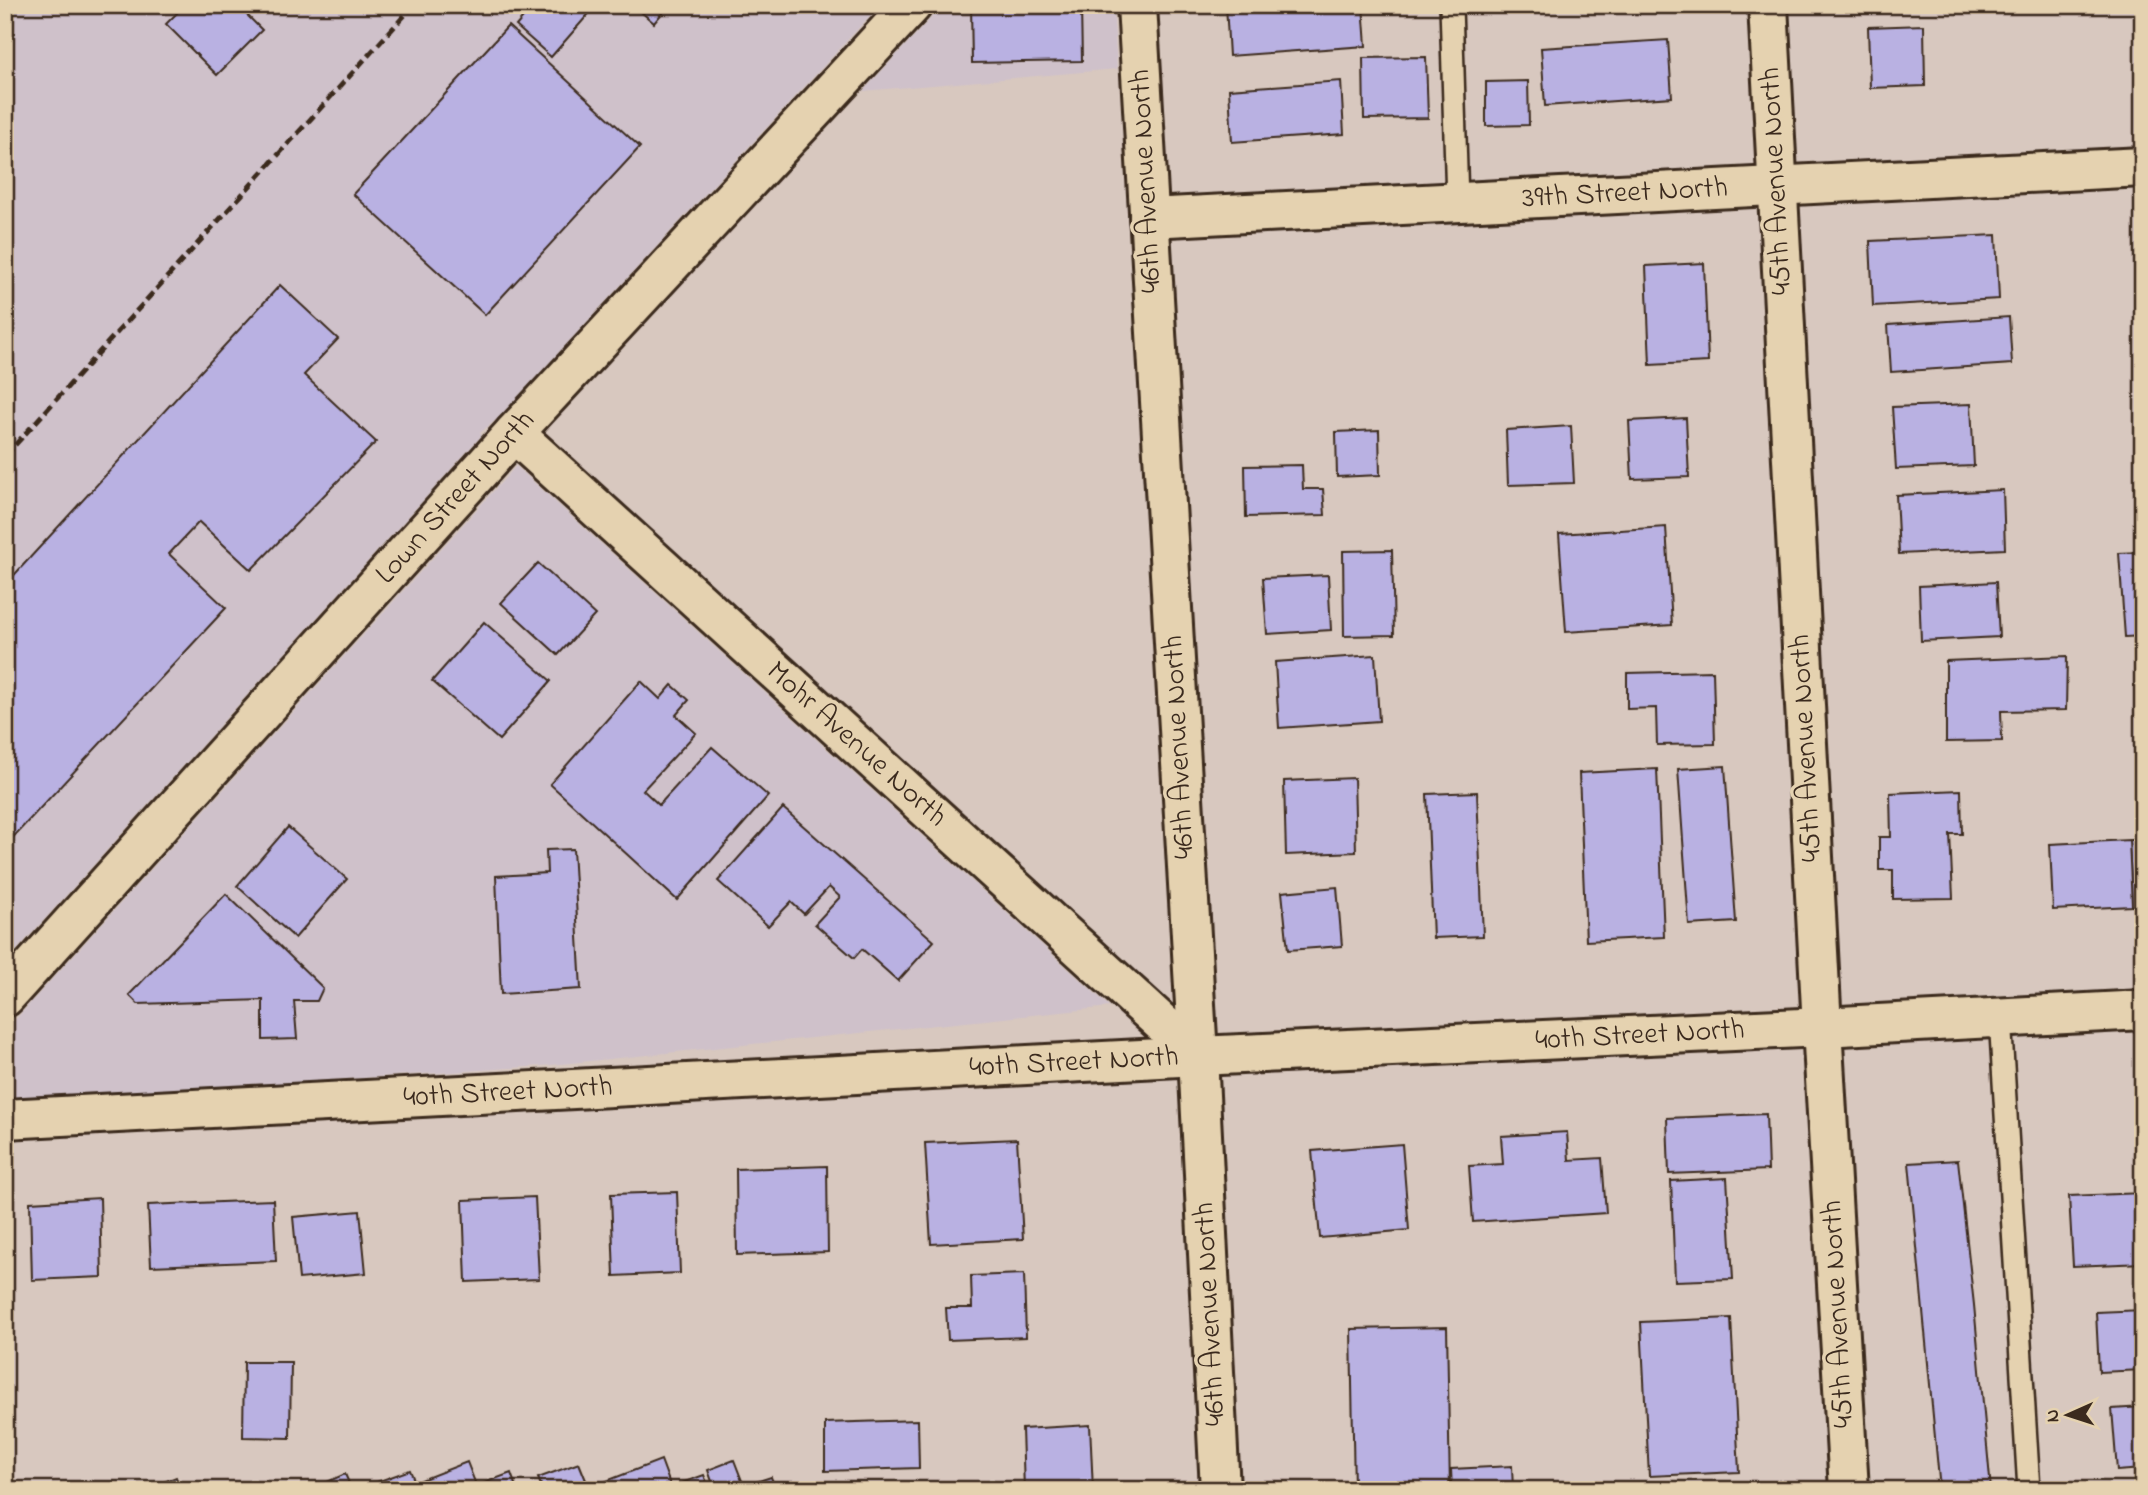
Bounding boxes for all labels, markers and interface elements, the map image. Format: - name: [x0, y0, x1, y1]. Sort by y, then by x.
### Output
- street label: 45th Avenue North: [1749, 66, 1805, 296]
- street label: 46th Avenue North: [1119, 68, 1175, 294]
- street label: 39th Street North: [1521, 167, 1729, 221]
- street label: Lown Street North: [366, 401, 546, 595]
- street label: 45th Avenue North: [1779, 633, 1835, 863]
- street label: 46th Avenue North: [1152, 634, 1208, 860]
- street label: Mohr Avenue North: [756, 651, 956, 839]
- street label: 40th Street North: [1534, 1009, 1746, 1063]
- street label: 40th Street North: [968, 1036, 1180, 1090]
- street label: 40th Street North: [402, 1066, 614, 1120]
- street label: 45th Avenue North: [1811, 1199, 1867, 1429]
- street label: 46th Avenue North: [1183, 1201, 1239, 1427]
- north arrow: [2032, 1380, 2102, 1450]
- text: N: [2040, 1408, 2067, 1423]

